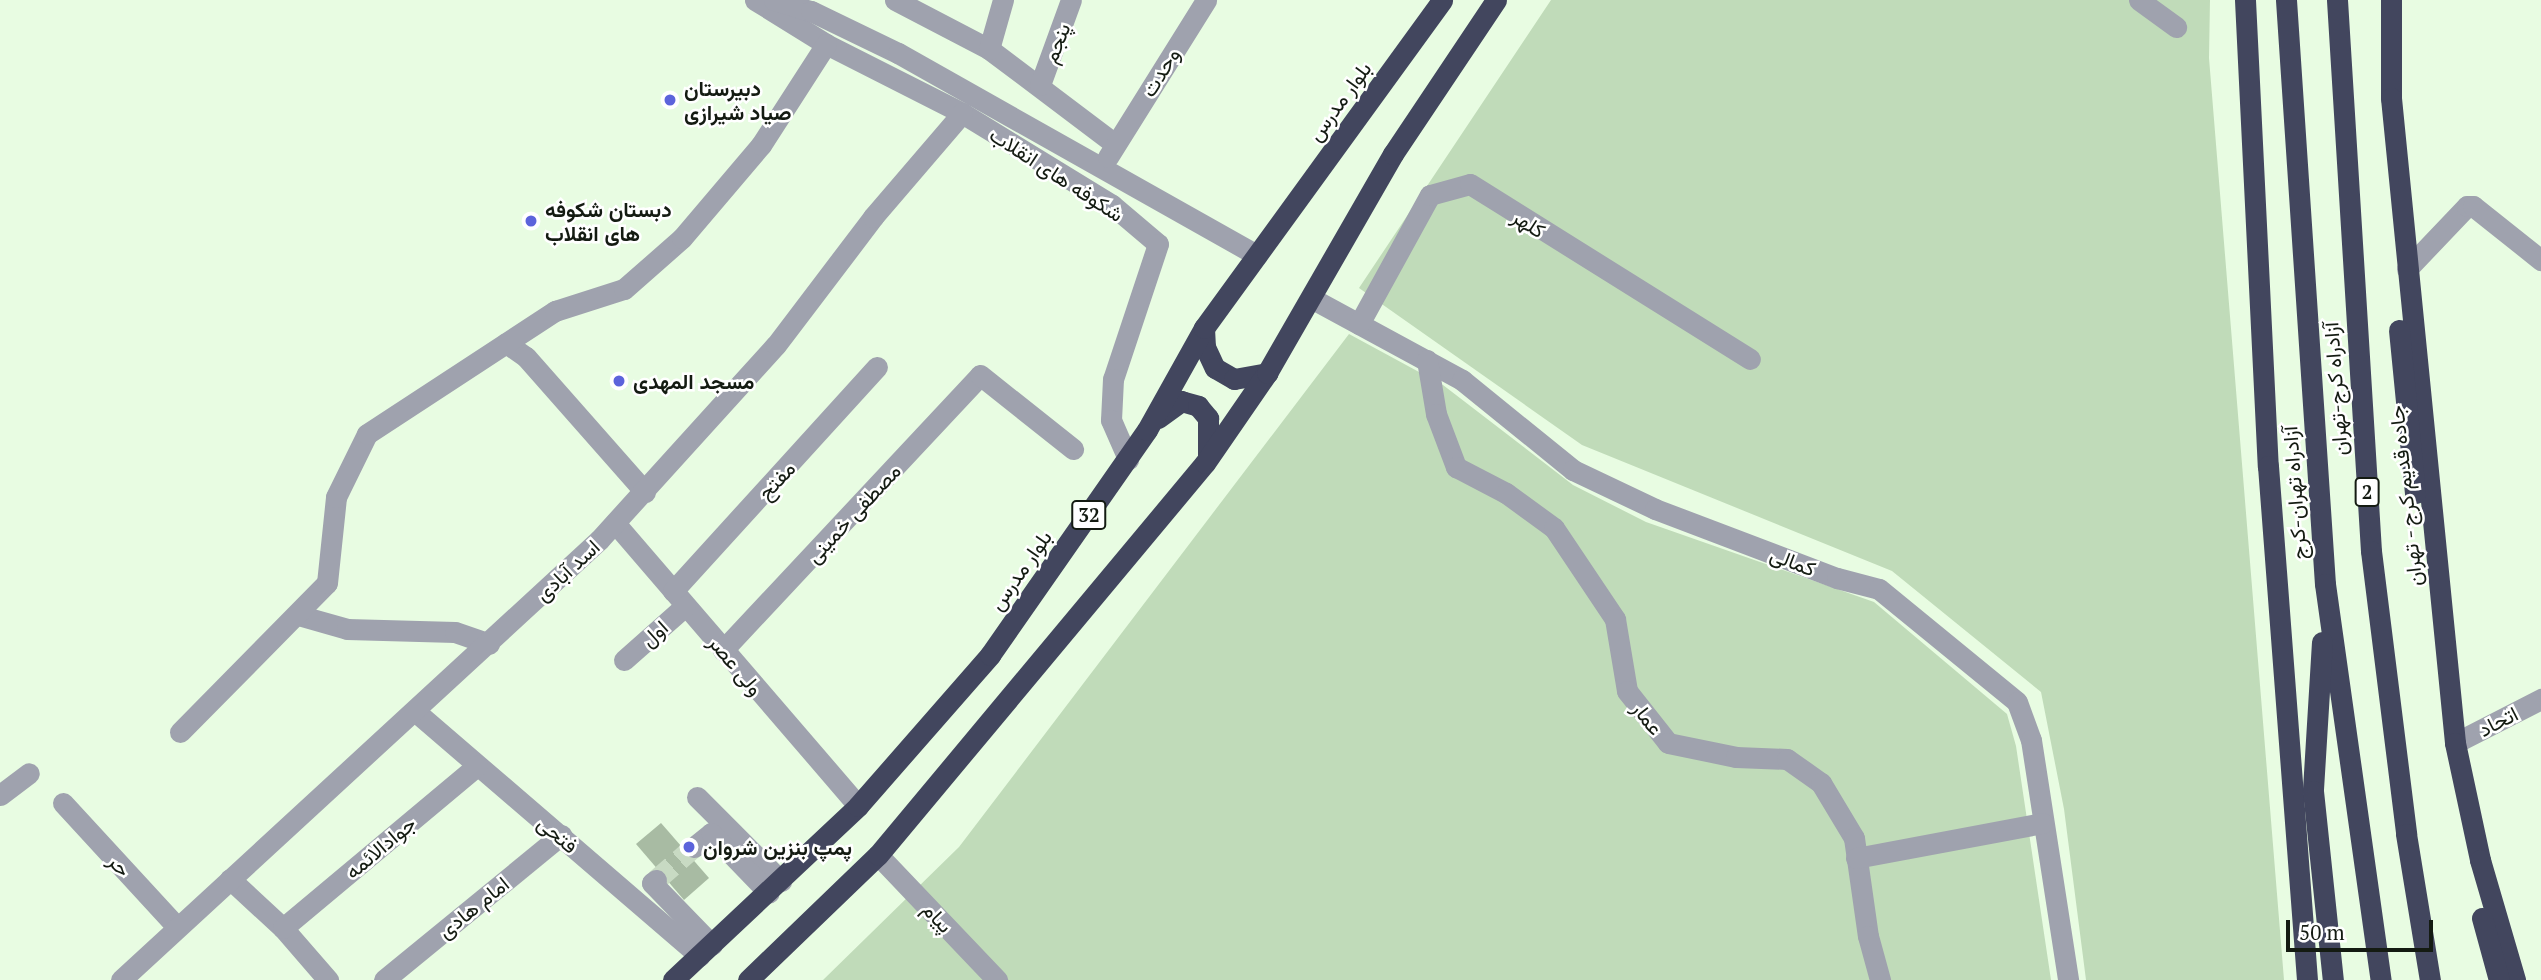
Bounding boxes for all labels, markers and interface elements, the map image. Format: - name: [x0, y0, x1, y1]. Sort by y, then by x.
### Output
- street label: پنجم: [1037, 19, 1075, 67]
- street label: وحدت: [1135, 43, 1185, 101]
- street label: بلوار مدرس: [1302, 56, 1376, 146]
- place label: دبیرستان صیاد شیرازی: [684, 75, 792, 125]
- marker: دبیرستان صیاد شیرازی: [662, 92, 678, 108]
- street label: شکوفه های انقلاب: [985, 121, 1129, 227]
- place label: دبستان شکوفه های انقلاب: [545, 196, 672, 246]
- street label: کلهر: [1508, 203, 1550, 243]
- marker: دبستان شکوفه های انقلاب: [523, 213, 539, 229]
- street label: آزادراه کرج-تهران: [2318, 321, 2352, 457]
- place label: مسجد المهدی: [633, 368, 754, 394]
- marker: مسجد المهدی: [611, 373, 627, 389]
- street label: جاده قدیم کرج - تهران: [2383, 403, 2427, 589]
- street label: آزادراه تهران-کرج: [2277, 425, 2311, 561]
- street label: مفتح: [752, 455, 800, 505]
- street label: مصطفی خمینی: [800, 458, 906, 568]
- road number: 2: [2353, 477, 2381, 508]
- road number: 32: [1070, 500, 1108, 530]
- street label: بلوار مدرس: [983, 525, 1057, 615]
- street label: اسد آبادی: [529, 534, 605, 606]
- street label: کمالی: [1767, 541, 1819, 581]
- street label: اول: [635, 614, 673, 652]
- street label: ولی عصر: [703, 630, 769, 700]
- street label: عمار: [1627, 696, 1669, 740]
- street label: اتحاد: [2474, 700, 2522, 742]
- street label: جوادالائمه: [340, 810, 420, 884]
- street label: فتحی: [533, 810, 583, 858]
- place label: پمپ بنزین شروان: [703, 834, 852, 860]
- marker: پمپ بنزین شروان: [681, 839, 697, 855]
- street label: حر: [103, 848, 137, 882]
- street label: امام هادی: [432, 871, 514, 943]
- street label: پیام: [918, 896, 958, 938]
- scale bar: [2289, 906, 2436, 950]
- text: 50 m: [2299, 918, 2345, 946]

